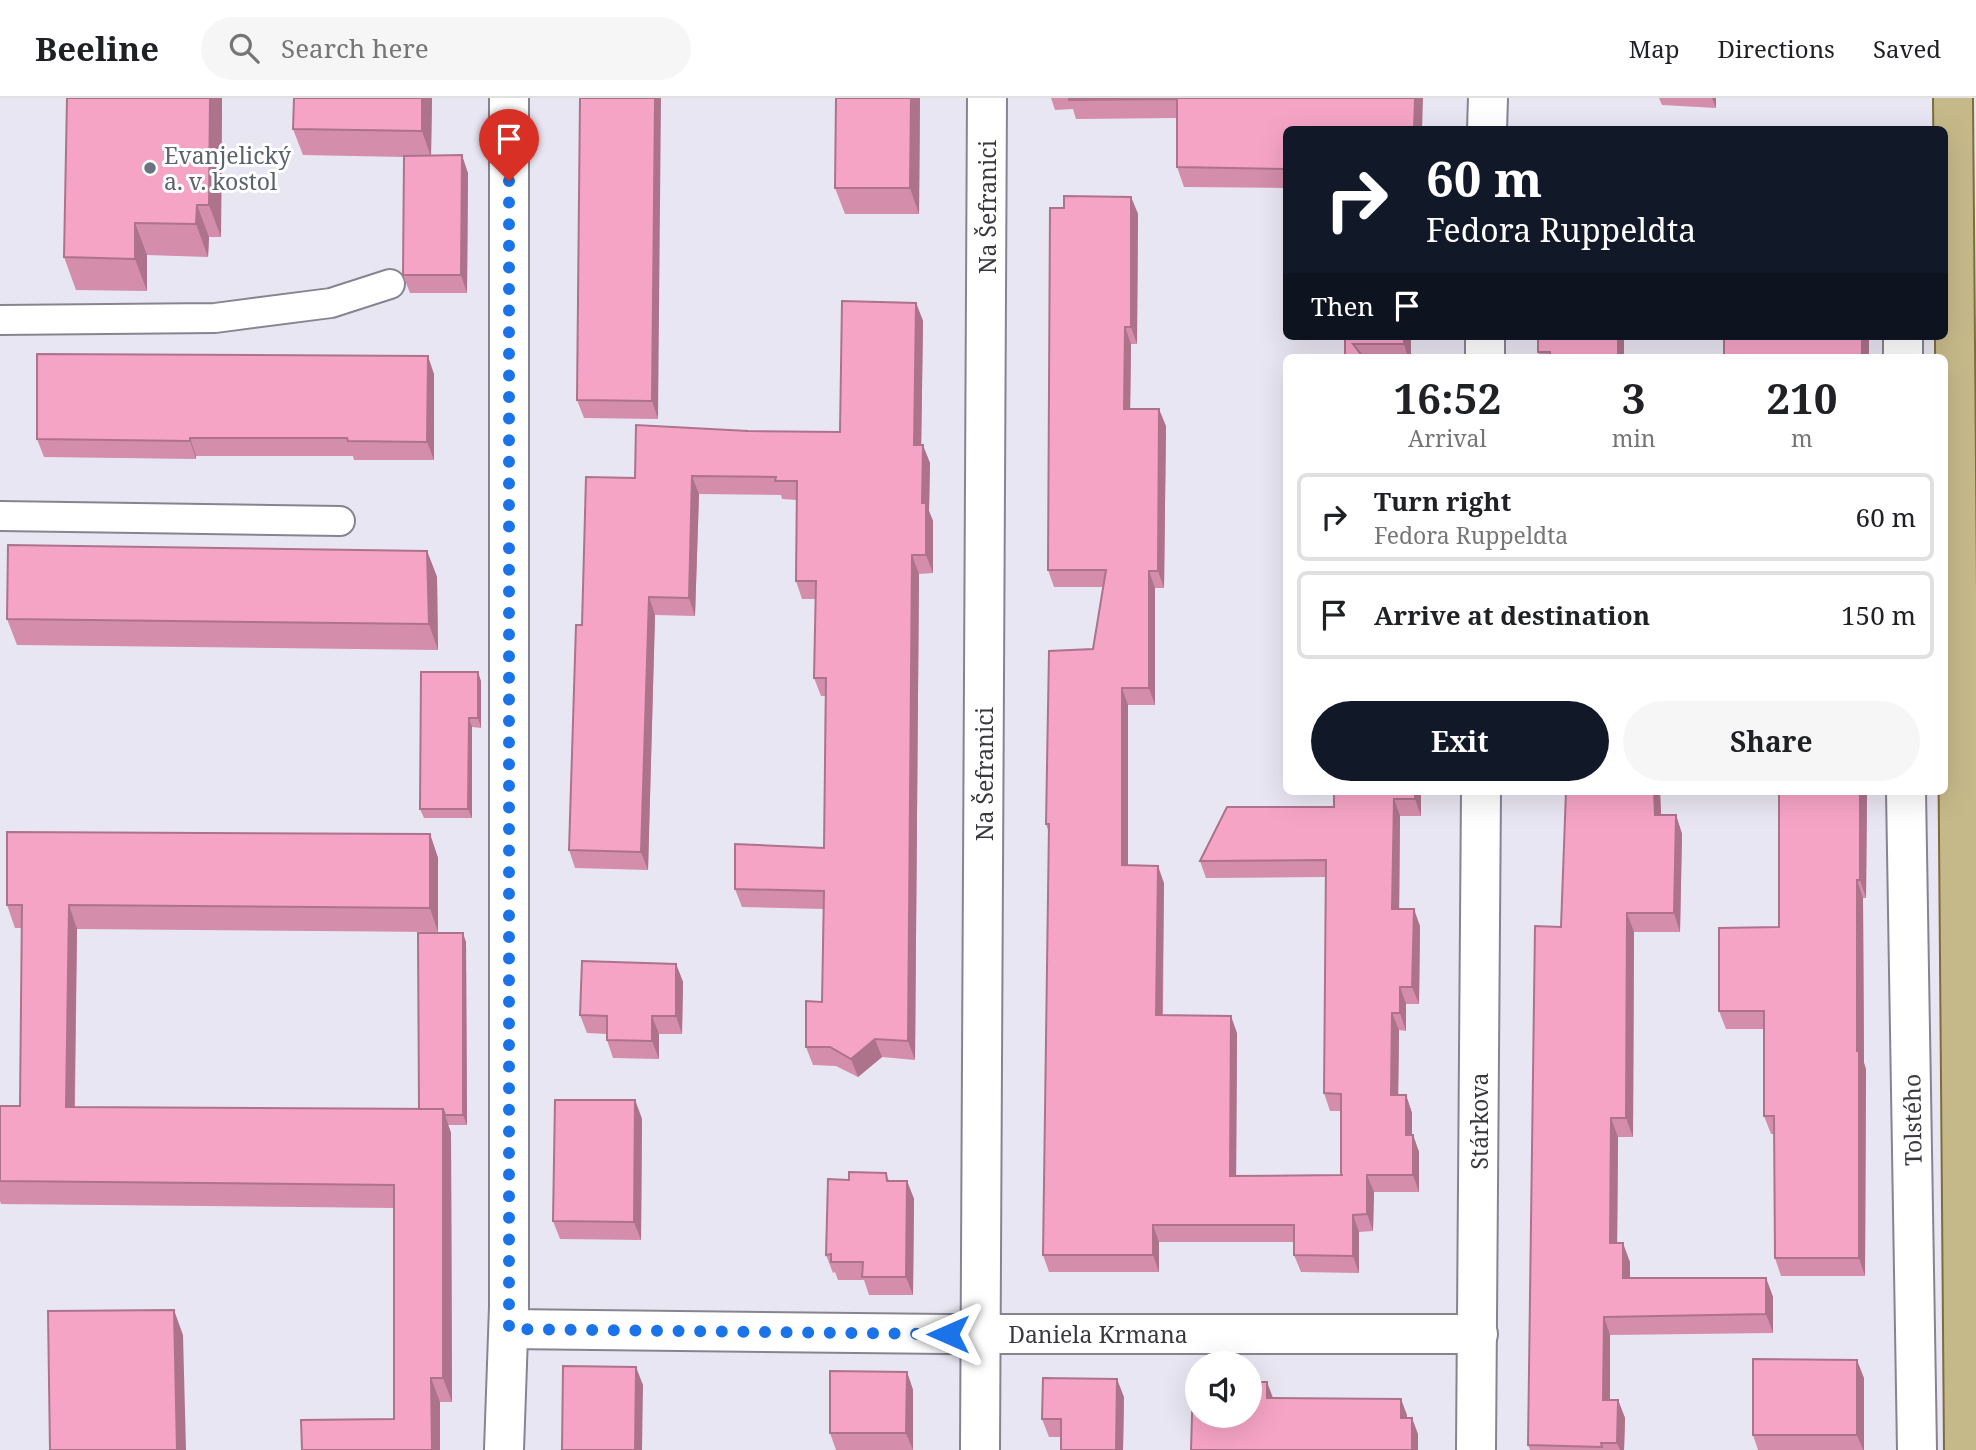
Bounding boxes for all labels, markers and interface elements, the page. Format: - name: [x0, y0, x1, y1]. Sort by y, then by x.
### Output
- search box: [201, 17, 691, 80]
- text: Beeline: [35, 26, 159, 71]
- icon: search: [225, 29, 263, 67]
- text: Search here: [281, 30, 429, 66]
- text: Map: [1629, 32, 1680, 65]
- text: Directions: [1718, 32, 1835, 65]
- text: Saved: [1873, 32, 1941, 65]
- pin: [479, 109, 539, 181]
- icon: arrive: [490, 120, 528, 158]
- place label: Evanjelický a. v. kostol: [164, 139, 291, 197]
- street label: Na Šefranici: [971, 139, 1003, 274]
- text: 60 m: [1426, 145, 1542, 211]
- icon: right: [1311, 154, 1402, 245]
- marker: Evanjelický a. v. kostol: [142, 160, 158, 176]
- text: Fedora Ruppeldta: [1426, 208, 1696, 251]
- icon: arrive: [1388, 287, 1426, 325]
- text: Then: [1311, 288, 1374, 324]
- text: 16:52: [1394, 369, 1501, 426]
- text: 3: [1622, 369, 1646, 426]
- text: 210: [1766, 369, 1837, 426]
- text: Arrival: [1408, 422, 1487, 454]
- text: min: [1612, 422, 1656, 454]
- text: m: [1791, 422, 1813, 454]
- text: Turn right: [1374, 483, 1511, 519]
- icon: right: [1315, 498, 1353, 536]
- text: 60 m: [1856, 499, 1916, 535]
- text: Fedora Ruppeldta: [1374, 519, 1568, 551]
- icon: arrive: [1315, 596, 1353, 634]
- text: Arrive at destination: [1374, 597, 1650, 633]
- text: 150 m: [1841, 597, 1916, 633]
- button: Exit: [1311, 701, 1609, 781]
- button: Share: [1623, 701, 1920, 781]
- street label: Na Šefranici: [968, 706, 1000, 841]
- street label: Stárkova: [1463, 1073, 1495, 1169]
- street label: Tolstého: [1895, 1074, 1929, 1166]
- position arrow: [911, 1297, 985, 1371]
- street label: Daniela Krmana: [1008, 1318, 1188, 1350]
- map controls: [1185, 1351, 1262, 1428]
- button: sound: [1185, 1351, 1262, 1428]

